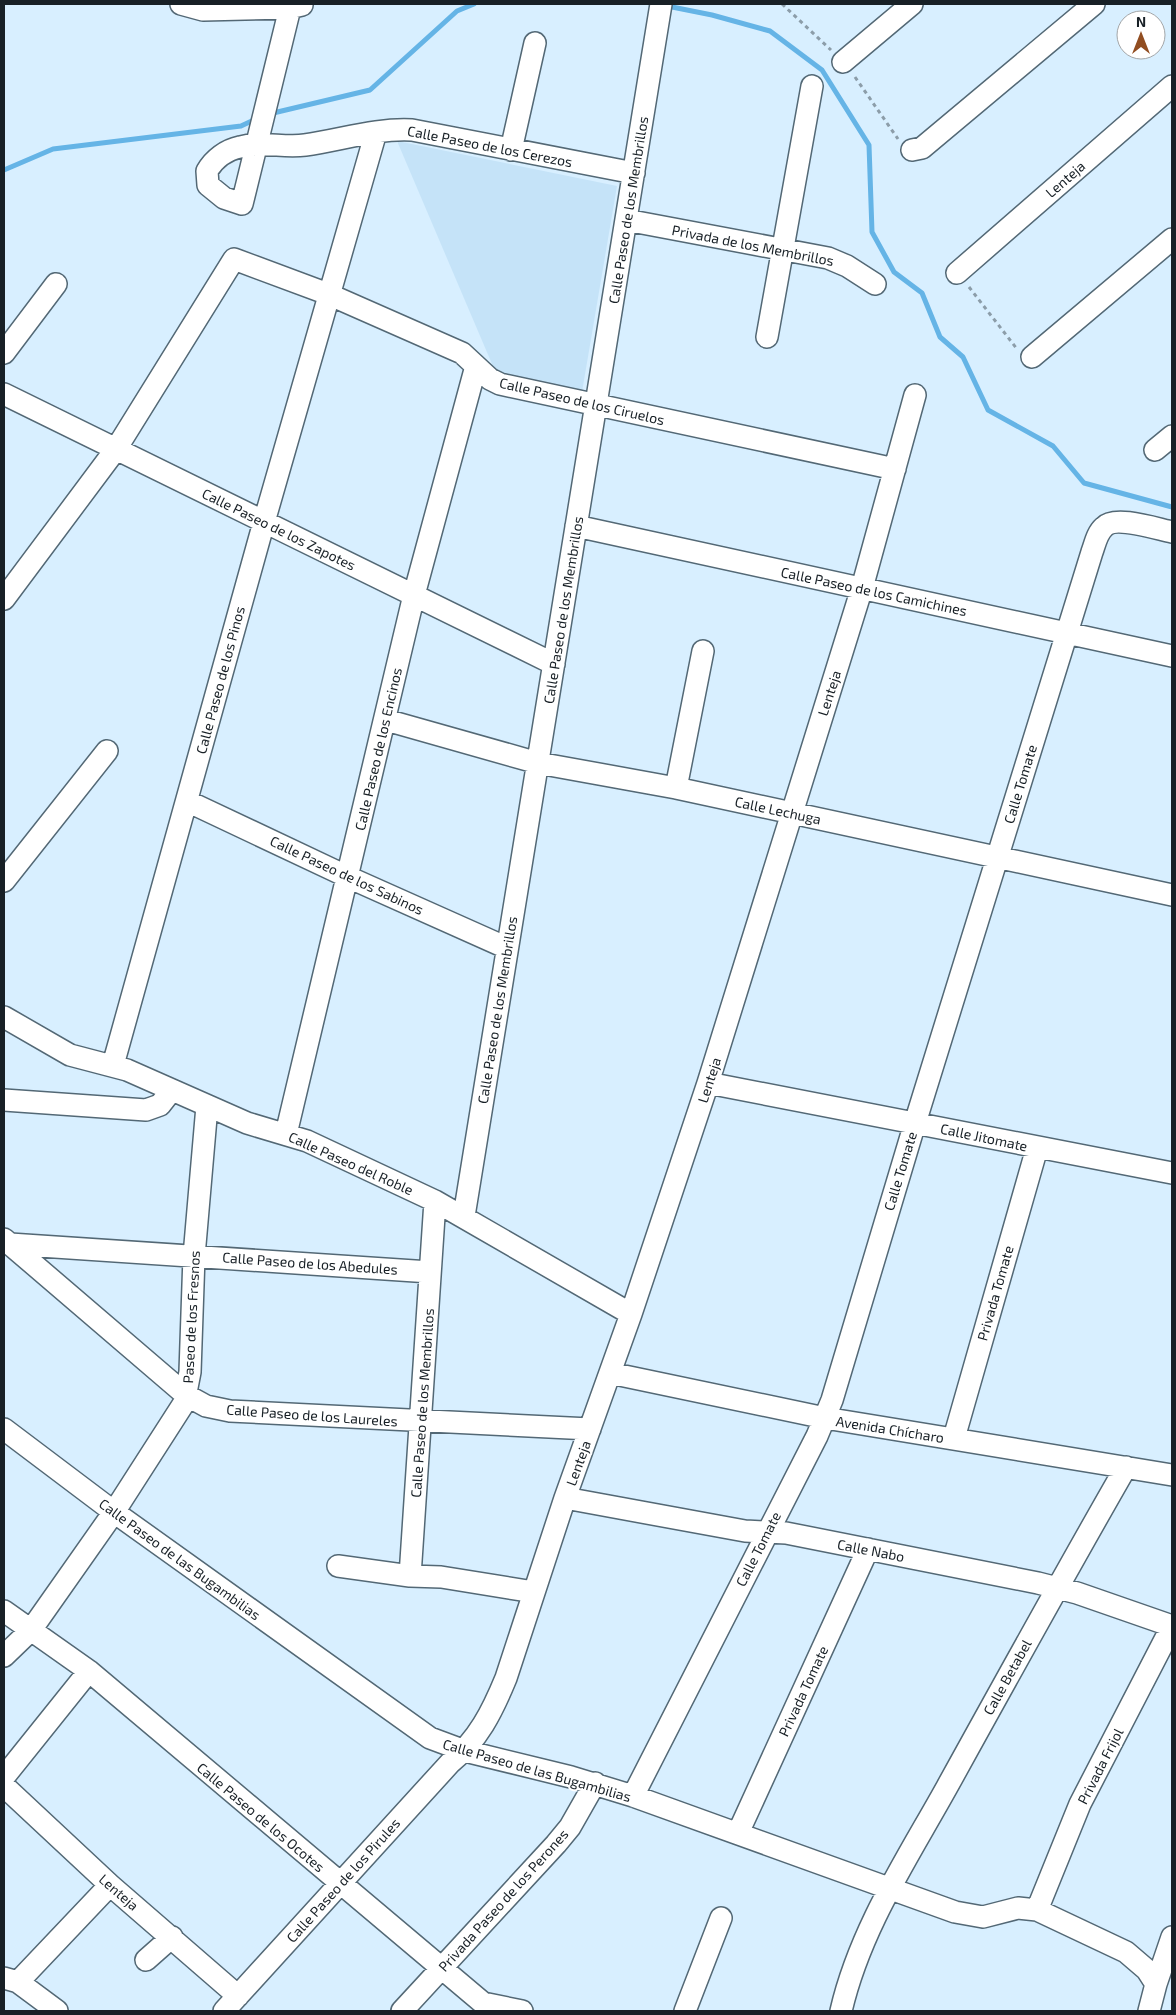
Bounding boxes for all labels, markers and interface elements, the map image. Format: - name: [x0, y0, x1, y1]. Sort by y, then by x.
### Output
- north arrow: [1116, 10, 1166, 60]
- text: N: [1136, 13, 1146, 30]
- street label: Calle Paseo de los Membrillos: [605, 115, 651, 305]
- street label: Calle Paseo de los Cerezos: [406, 122, 574, 170]
- street label: Lenteja: [1042, 157, 1088, 201]
- street label: Privada de los Membrillos: [671, 221, 835, 269]
- street label: Calle Paseo de los Ciruelos: [498, 374, 666, 428]
- street label: Calle Paseo de los Zapotes: [199, 484, 359, 574]
- street label: Calle Paseo de los Membrillos: [540, 515, 586, 705]
- street label: Calle Paseo de los Camichines: [779, 563, 969, 619]
- street label: Calle Paseo de los Pinos: [192, 604, 248, 756]
- street label: Calle Paseo de los Encinos: [351, 666, 405, 832]
- street label: Lenteja: [814, 668, 844, 718]
- street label: Calle Tomate: [1000, 742, 1040, 826]
- street label: Calle Lechuga: [733, 793, 823, 827]
- street label: Calle Paseo de los Sabinos: [268, 832, 426, 918]
- street label: Calle Paseo de los Membrillos: [474, 915, 520, 1105]
- street label: Lenteja: [694, 1055, 724, 1105]
- street label: Calle Jitomate: [939, 1119, 1029, 1155]
- street label: Calle Paseo del Roble: [286, 1128, 416, 1198]
- street label: Calle Tomate: [880, 1129, 920, 1213]
- street label: Privada Tomate: [973, 1243, 1017, 1343]
- street label: Calle Paseo de los Abedules: [222, 1248, 398, 1278]
- street label: Paseo de los Fresnos: [179, 1250, 203, 1384]
- street label: Calle Paseo de los Membrillos: [407, 1308, 437, 1498]
- street label: Calle Paseo de los Laureles: [226, 1401, 398, 1429]
- street label: Avenida Chícharo: [835, 1412, 945, 1446]
- street label: Lenteja: [562, 1438, 594, 1488]
- street label: Calle Paseo de las Bugambilias: [96, 1495, 264, 1623]
- street label: Calle Tomate: [732, 1509, 784, 1589]
- street label: Calle Nabo: [836, 1535, 906, 1565]
- street label: Calle Betabel: [979, 1636, 1035, 1718]
- street label: Privada Tomate: [775, 1643, 831, 1739]
- street label: Privada Frijol: [1074, 1724, 1127, 1807]
- street label: Calle Paseo de las Bugambilias: [441, 1735, 633, 1805]
- street label: Calle Paseo de los Ocotes: [194, 1759, 328, 1875]
- street label: Calle Paseo de los Pirules: [283, 1814, 403, 1946]
- street label: Privada Paseo de los Perones: [435, 1825, 571, 1975]
- street label: Lenteja: [96, 1870, 142, 1914]

